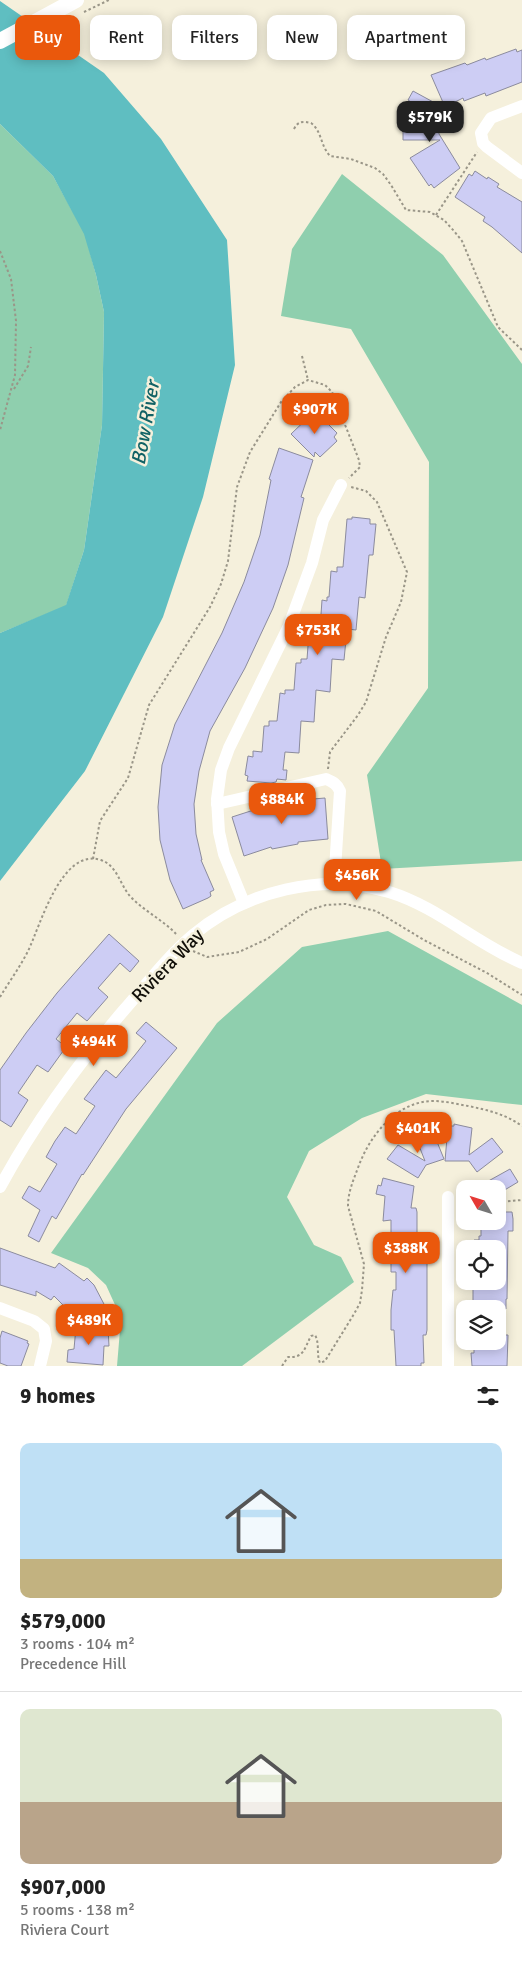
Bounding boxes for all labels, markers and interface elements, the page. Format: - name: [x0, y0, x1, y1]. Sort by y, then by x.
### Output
- chip: Buy: [15, 15, 80, 60]
- chip: Rent: [90, 15, 162, 60]
- chip: Filters: [172, 15, 257, 60]
- chip: New: [267, 15, 337, 60]
- chip: Apartment: [347, 15, 465, 60]
- pin: $579K: [395, 100, 465, 143]
- text: $579K: [408, 107, 452, 127]
- water label: Bow River: [126, 377, 166, 467]
- pin: $907K: [280, 392, 350, 435]
- text: $907K: [293, 399, 337, 419]
- pin: $753K: [283, 614, 353, 656]
- text: $753K: [296, 620, 340, 640]
- pin: $884K: [247, 782, 317, 825]
- text: $884K: [260, 789, 304, 809]
- pin: $456K: [322, 858, 392, 901]
- text: $456K: [335, 865, 379, 885]
- street label: Riviera Way: [126, 924, 209, 1008]
- pin: $494K: [59, 1024, 129, 1067]
- text: $494K: [72, 1031, 116, 1051]
- pin: $401K: [383, 1112, 453, 1154]
- text: $401K: [396, 1118, 440, 1138]
- north arrow: [456, 1180, 506, 1230]
- map controls: [456, 1180, 506, 1350]
- pin: $388K: [371, 1232, 441, 1274]
- text: $388K: [384, 1238, 428, 1258]
- button: locate: [456, 1240, 506, 1290]
- button: layers: [456, 1300, 506, 1350]
- pin: $489K: [54, 1304, 124, 1346]
- text: $489K: [67, 1310, 111, 1330]
- icon: filters: [474, 1382, 502, 1410]
- text: 9 homes: [20, 1383, 95, 1409]
- icon: home: [216, 1476, 306, 1566]
- text: $579,000: [20, 1608, 106, 1634]
- text: 3 rooms · 104 m²: [20, 1634, 135, 1654]
- text: Precedence Hill: [20, 1654, 126, 1674]
- icon: home: [216, 1741, 306, 1831]
- text: $907,000: [20, 1874, 106, 1900]
- text: 5 rooms · 138 m²: [20, 1900, 135, 1920]
- text: Riviera Court: [20, 1920, 109, 1940]

